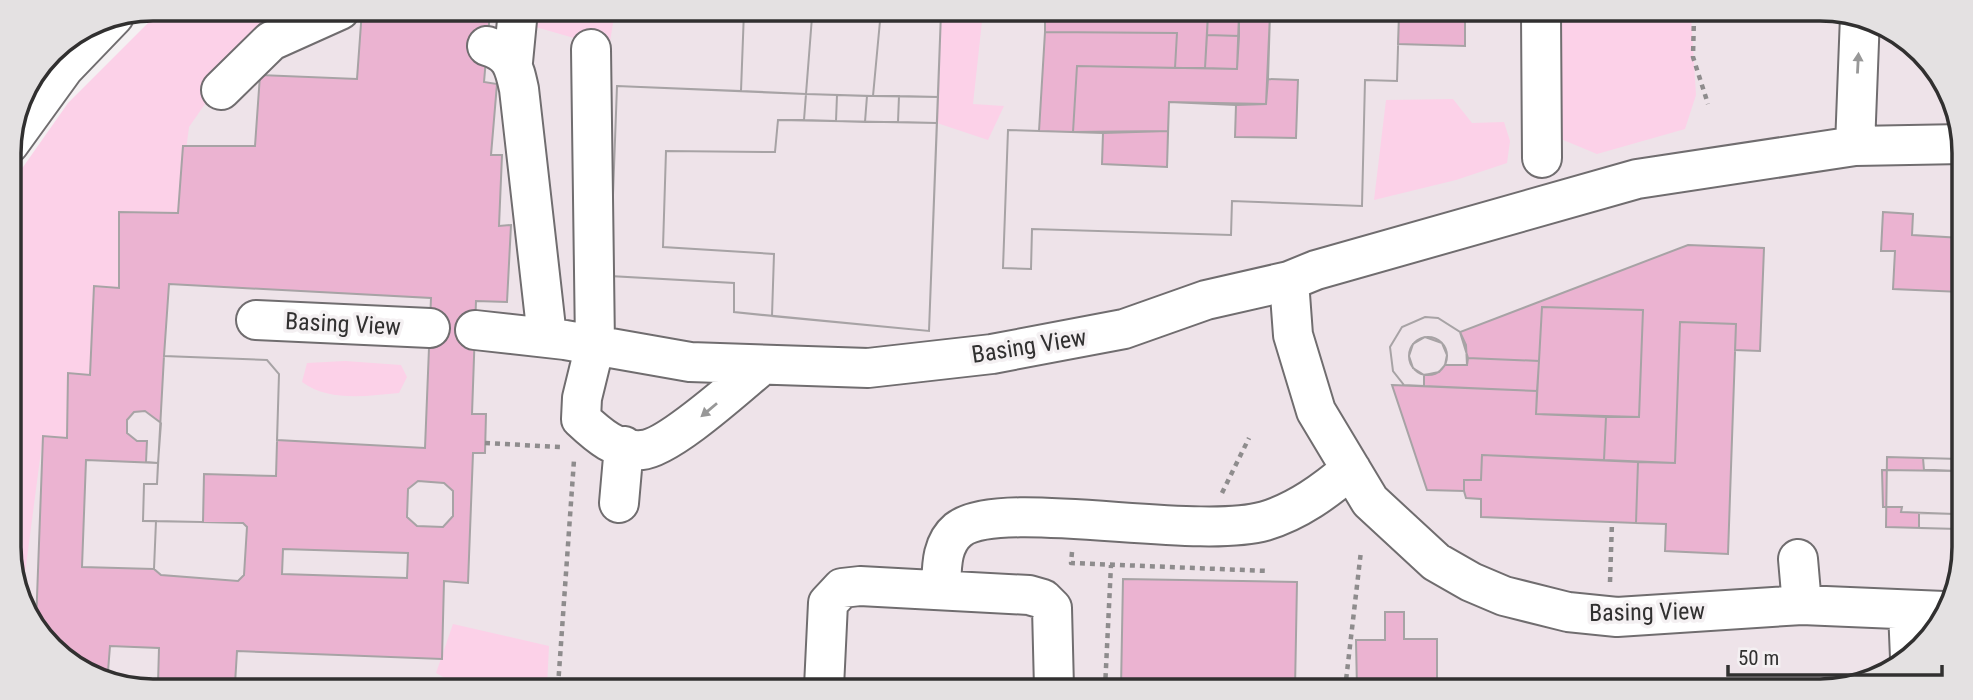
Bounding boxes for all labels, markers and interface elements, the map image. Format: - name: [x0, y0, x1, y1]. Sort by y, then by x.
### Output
- one-way arrow: [1852, 51, 1863, 73]
- street label: Basing View: [284, 307, 402, 341]
- street label: Basing View: [970, 323, 1088, 369]
- one-way arrow: [700, 402, 717, 417]
- street label: Basing View: [1589, 597, 1705, 627]
- scale bar: [1728, 634, 1941, 678]
- text: 50 m: [1738, 646, 1779, 670]

